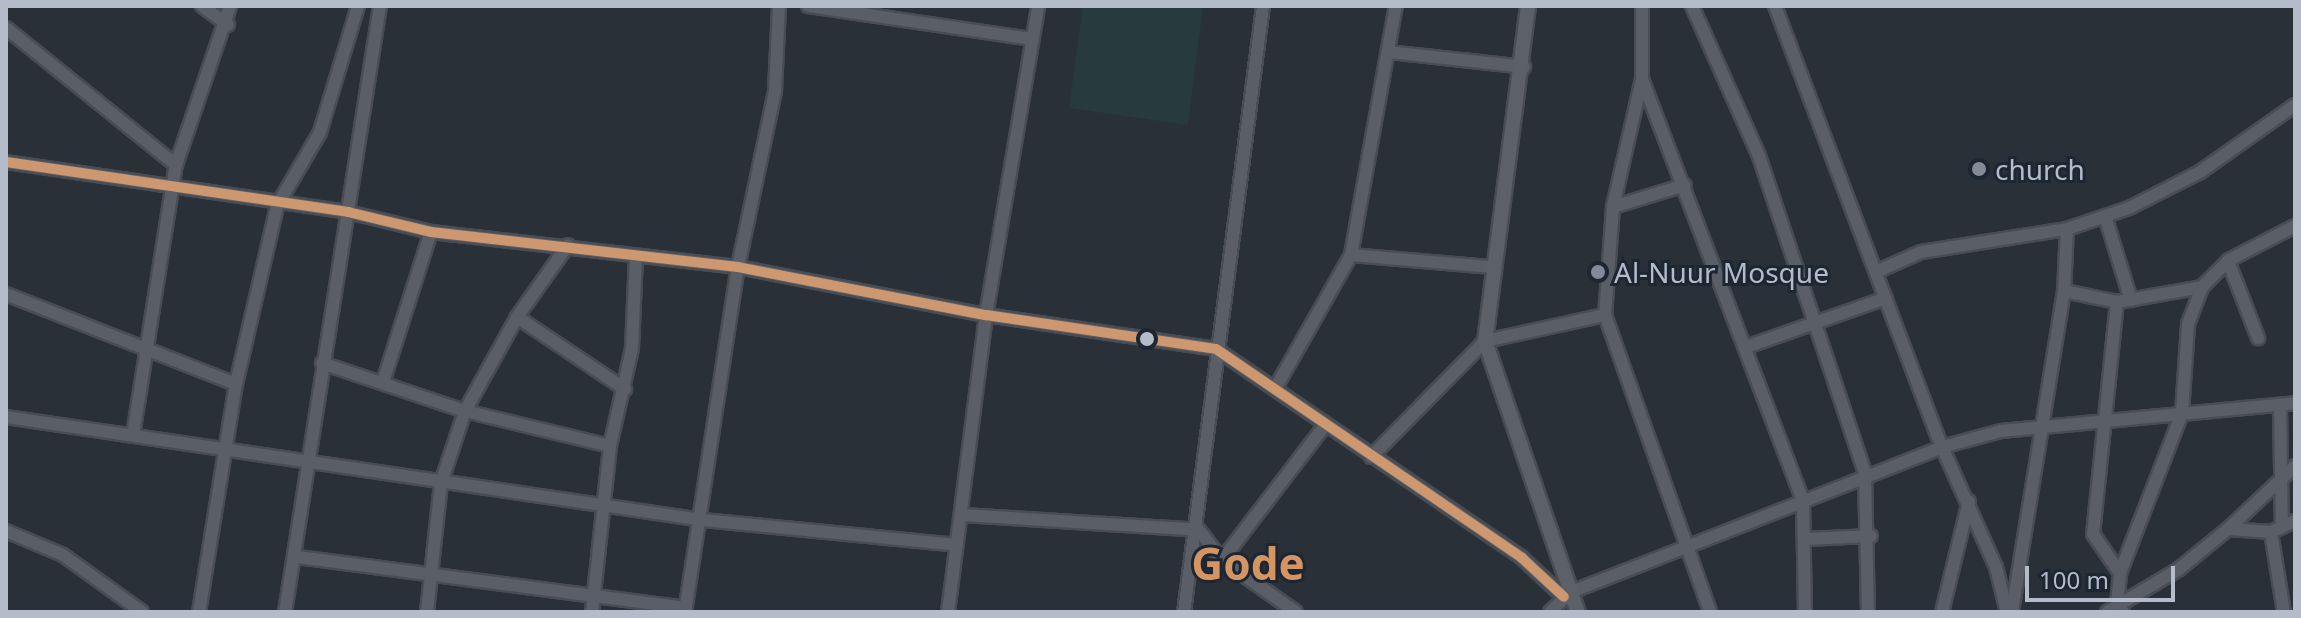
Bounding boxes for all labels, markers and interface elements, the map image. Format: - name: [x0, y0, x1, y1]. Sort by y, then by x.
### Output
- place label: church: [1995, 152, 2085, 186]
- marker: church: [1970, 160, 1988, 178]
- place label: Al-Nuur Mosque: [1614, 255, 1829, 289]
- marker: Al-Nuur Mosque: [1589, 263, 1607, 281]
- unlabelled marker: [1139, 331, 1155, 347]
- district label: Gode: [1191, 537, 1305, 589]
- scale bar: [2029, 550, 2179, 600]
- text: 100 m: [2039, 563, 2109, 596]

